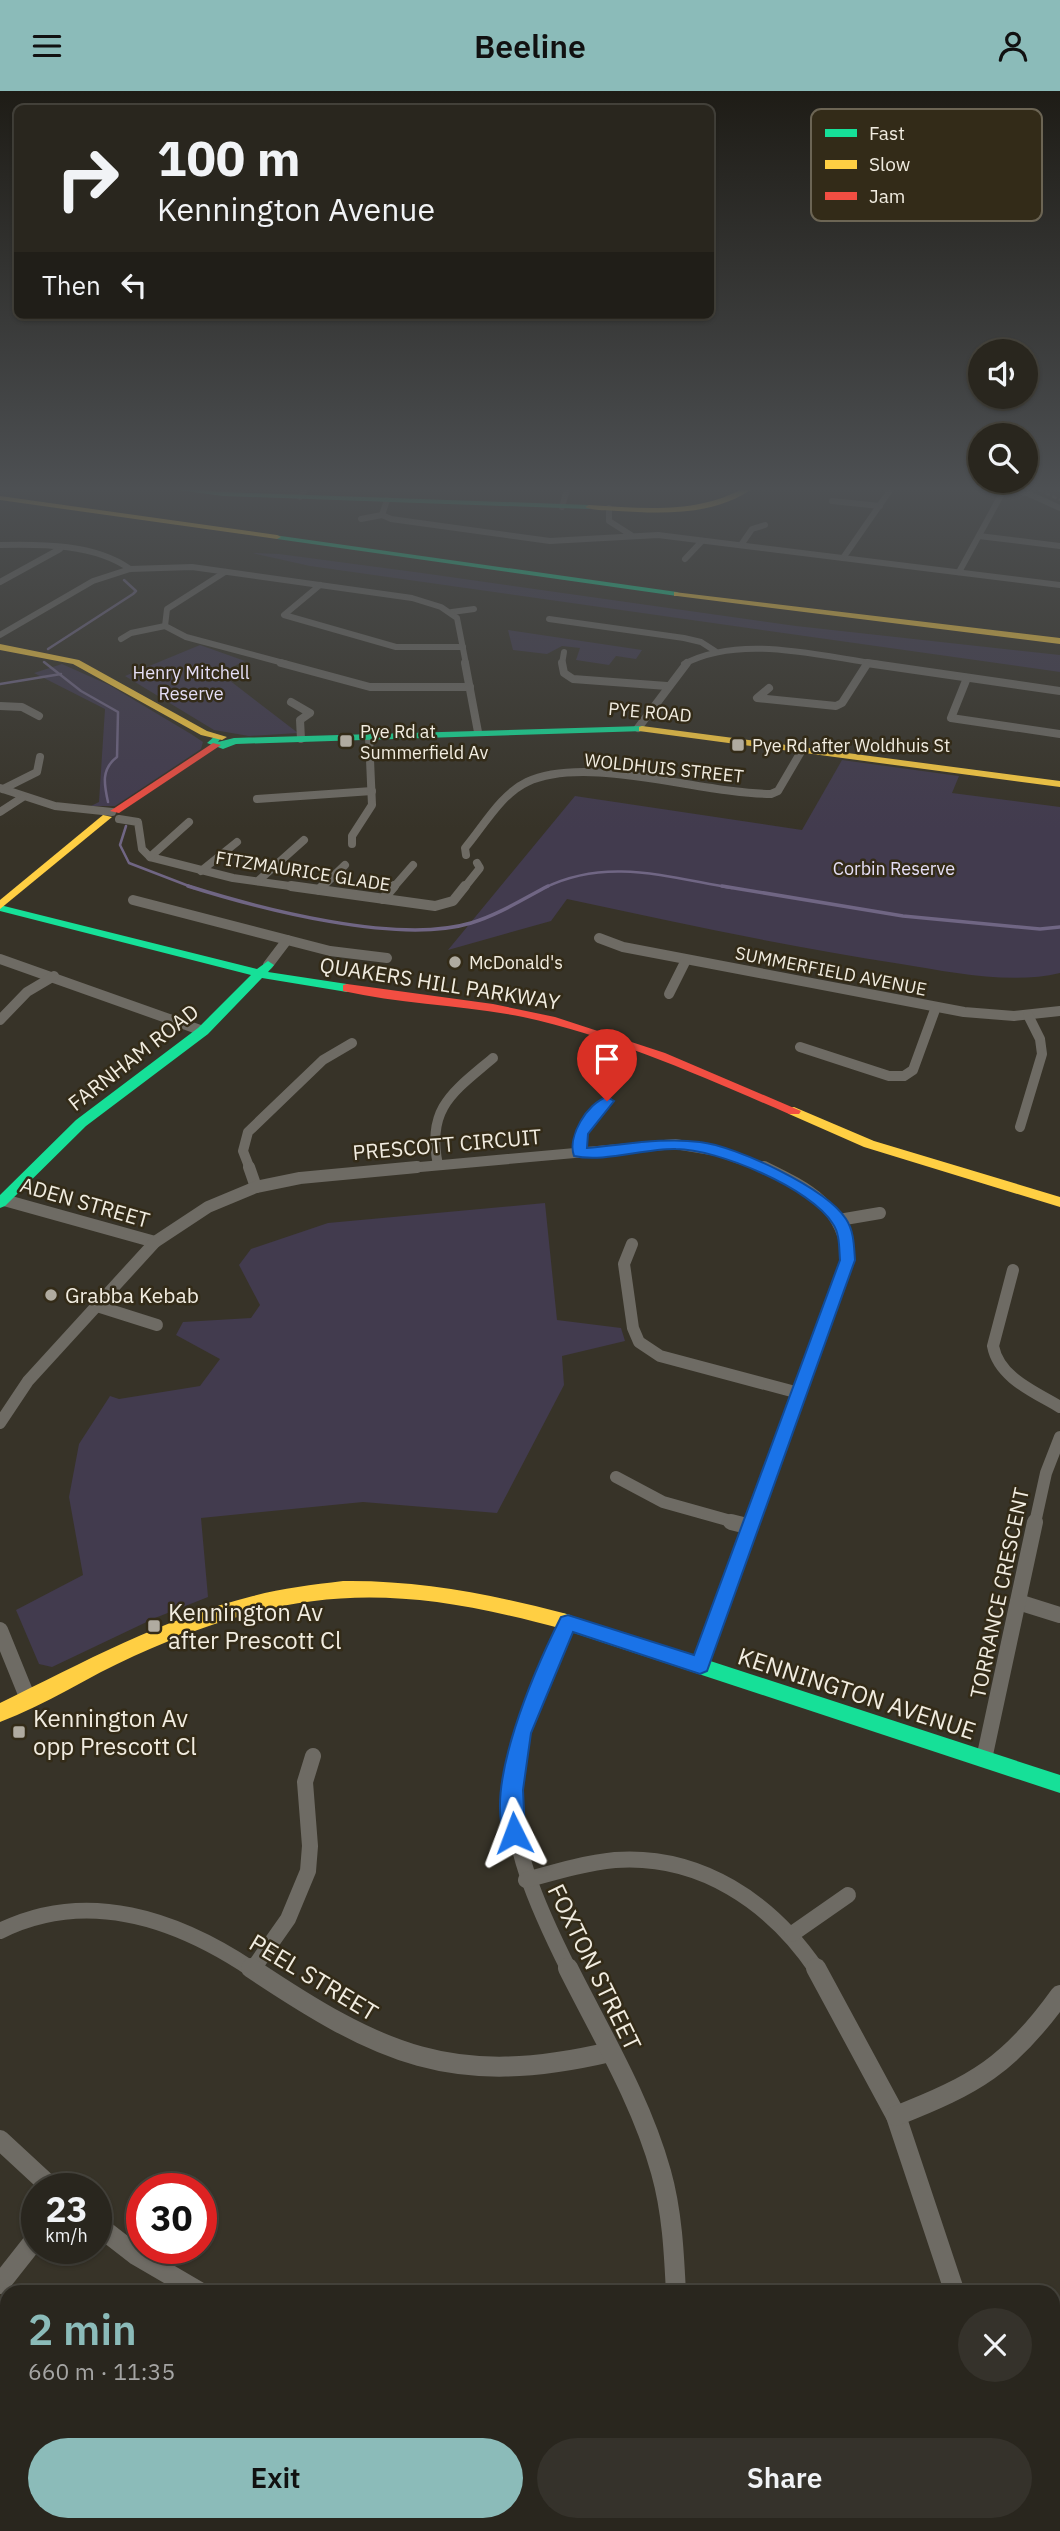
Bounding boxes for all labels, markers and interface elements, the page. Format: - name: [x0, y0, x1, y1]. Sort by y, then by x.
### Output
- text: Beeline: [474, 25, 586, 67]
- icon: menu: [28, 27, 66, 65]
- icon: person: [994, 27, 1032, 65]
- legend: [811, 109, 1042, 221]
- text: Fast: [869, 121, 905, 145]
- text: 100 m: [157, 126, 301, 189]
- icon: right: [42, 133, 133, 224]
- text: Slow: [869, 152, 910, 176]
- text: Jam: [869, 184, 905, 208]
- text: Kennington Avenue: [157, 188, 435, 230]
- icon: left: [115, 266, 153, 304]
- text: Then: [42, 268, 101, 302]
- map controls: [968, 339, 1038, 493]
- button: sound: [968, 339, 1038, 409]
- button: search: [968, 423, 1038, 493]
- park label: Henry Mitchell Reserve: [132, 661, 250, 705]
- street label: PYE ROAD: [607, 697, 693, 727]
- place label: Pye Rd at Summerfield Av: [360, 720, 489, 764]
- marker: Pye Rd at Summerfield Av: [338, 733, 354, 749]
- place label: Pye Rd after Woldhuis St: [752, 734, 950, 757]
- marker: Pye Rd after Woldhuis St: [730, 737, 746, 753]
- street label: WOLDHUIS STREET: [583, 748, 745, 788]
- street label: FITZMAURICE GLADE: [214, 846, 392, 896]
- park label: Corbin Reserve: [833, 857, 955, 880]
- street label: SUMMERFIELD AVENUE: [733, 941, 929, 1001]
- street label: QUAKERS HILL PARKWAY: [318, 950, 563, 1016]
- place label: McDonald's: [469, 951, 563, 974]
- marker: McDonald's: [447, 954, 463, 970]
- street label: FARNHAM ROAD: [62, 997, 204, 1117]
- pin: [577, 1029, 637, 1101]
- icon: arrive: [588, 1040, 626, 1078]
- street label: PRESCOTT CIRCUIT: [351, 1122, 543, 1166]
- street label: ADEN STREET: [17, 1170, 153, 1234]
- place label: Grabba Kebab: [65, 1281, 199, 1309]
- marker: Grabba Kebab: [43, 1287, 59, 1303]
- street label: TORRANCE CRESCENT: [963, 1485, 1035, 1701]
- place label: Kennington Av after Prescott Cl: [168, 1596, 342, 1656]
- marker: Kennington Av after Prescott Cl: [146, 1618, 162, 1634]
- street label: KENNINGTON AVENUE: [734, 1639, 980, 1747]
- place label: Kennington Av opp Prescott Cl: [33, 1702, 197, 1762]
- marker: Kennington Av opp Prescott Cl: [11, 1724, 27, 1740]
- position arrow: [477, 1796, 551, 1870]
- street label: FOXTON STREET: [541, 1878, 649, 2056]
- street label: PEEL STREET: [244, 1926, 384, 2028]
- speed limit sign: 30: [126, 2173, 217, 2264]
- text: 23: [45, 2186, 88, 2232]
- text: km/h: [45, 2224, 88, 2247]
- text: 2 min: [28, 2302, 137, 2357]
- button: close: [958, 2308, 1032, 2382]
- text: 660 m · 11:35: [28, 2356, 175, 2386]
- button: Exit: [28, 2438, 523, 2518]
- button: Share: [537, 2438, 1032, 2518]

